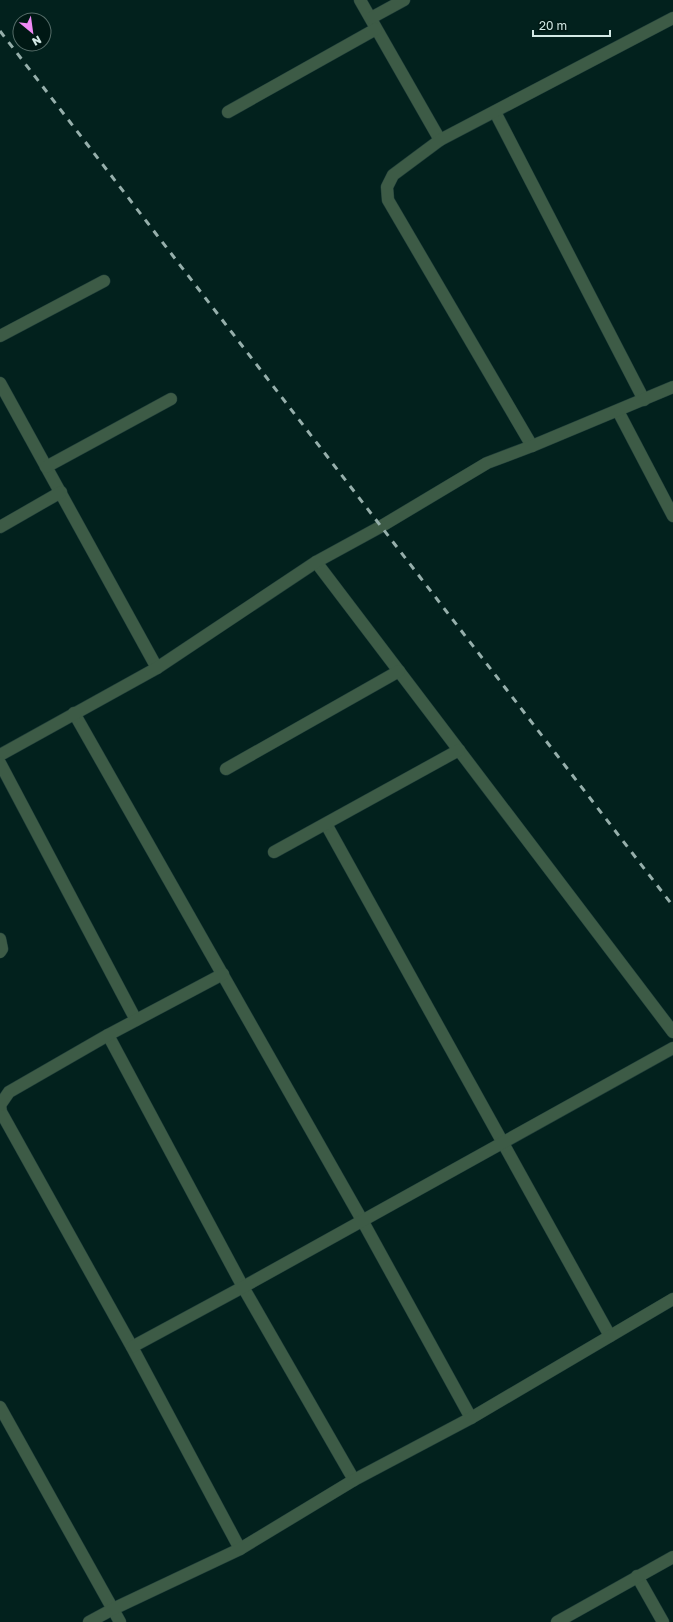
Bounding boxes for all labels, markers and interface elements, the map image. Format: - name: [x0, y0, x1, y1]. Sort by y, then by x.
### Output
- north arrow: [12, 12, 52, 52]
- scale bar: [533, 12, 610, 38]
- text: 20 m: [539, 18, 567, 33]
- text: N: [30, 33, 44, 49]

